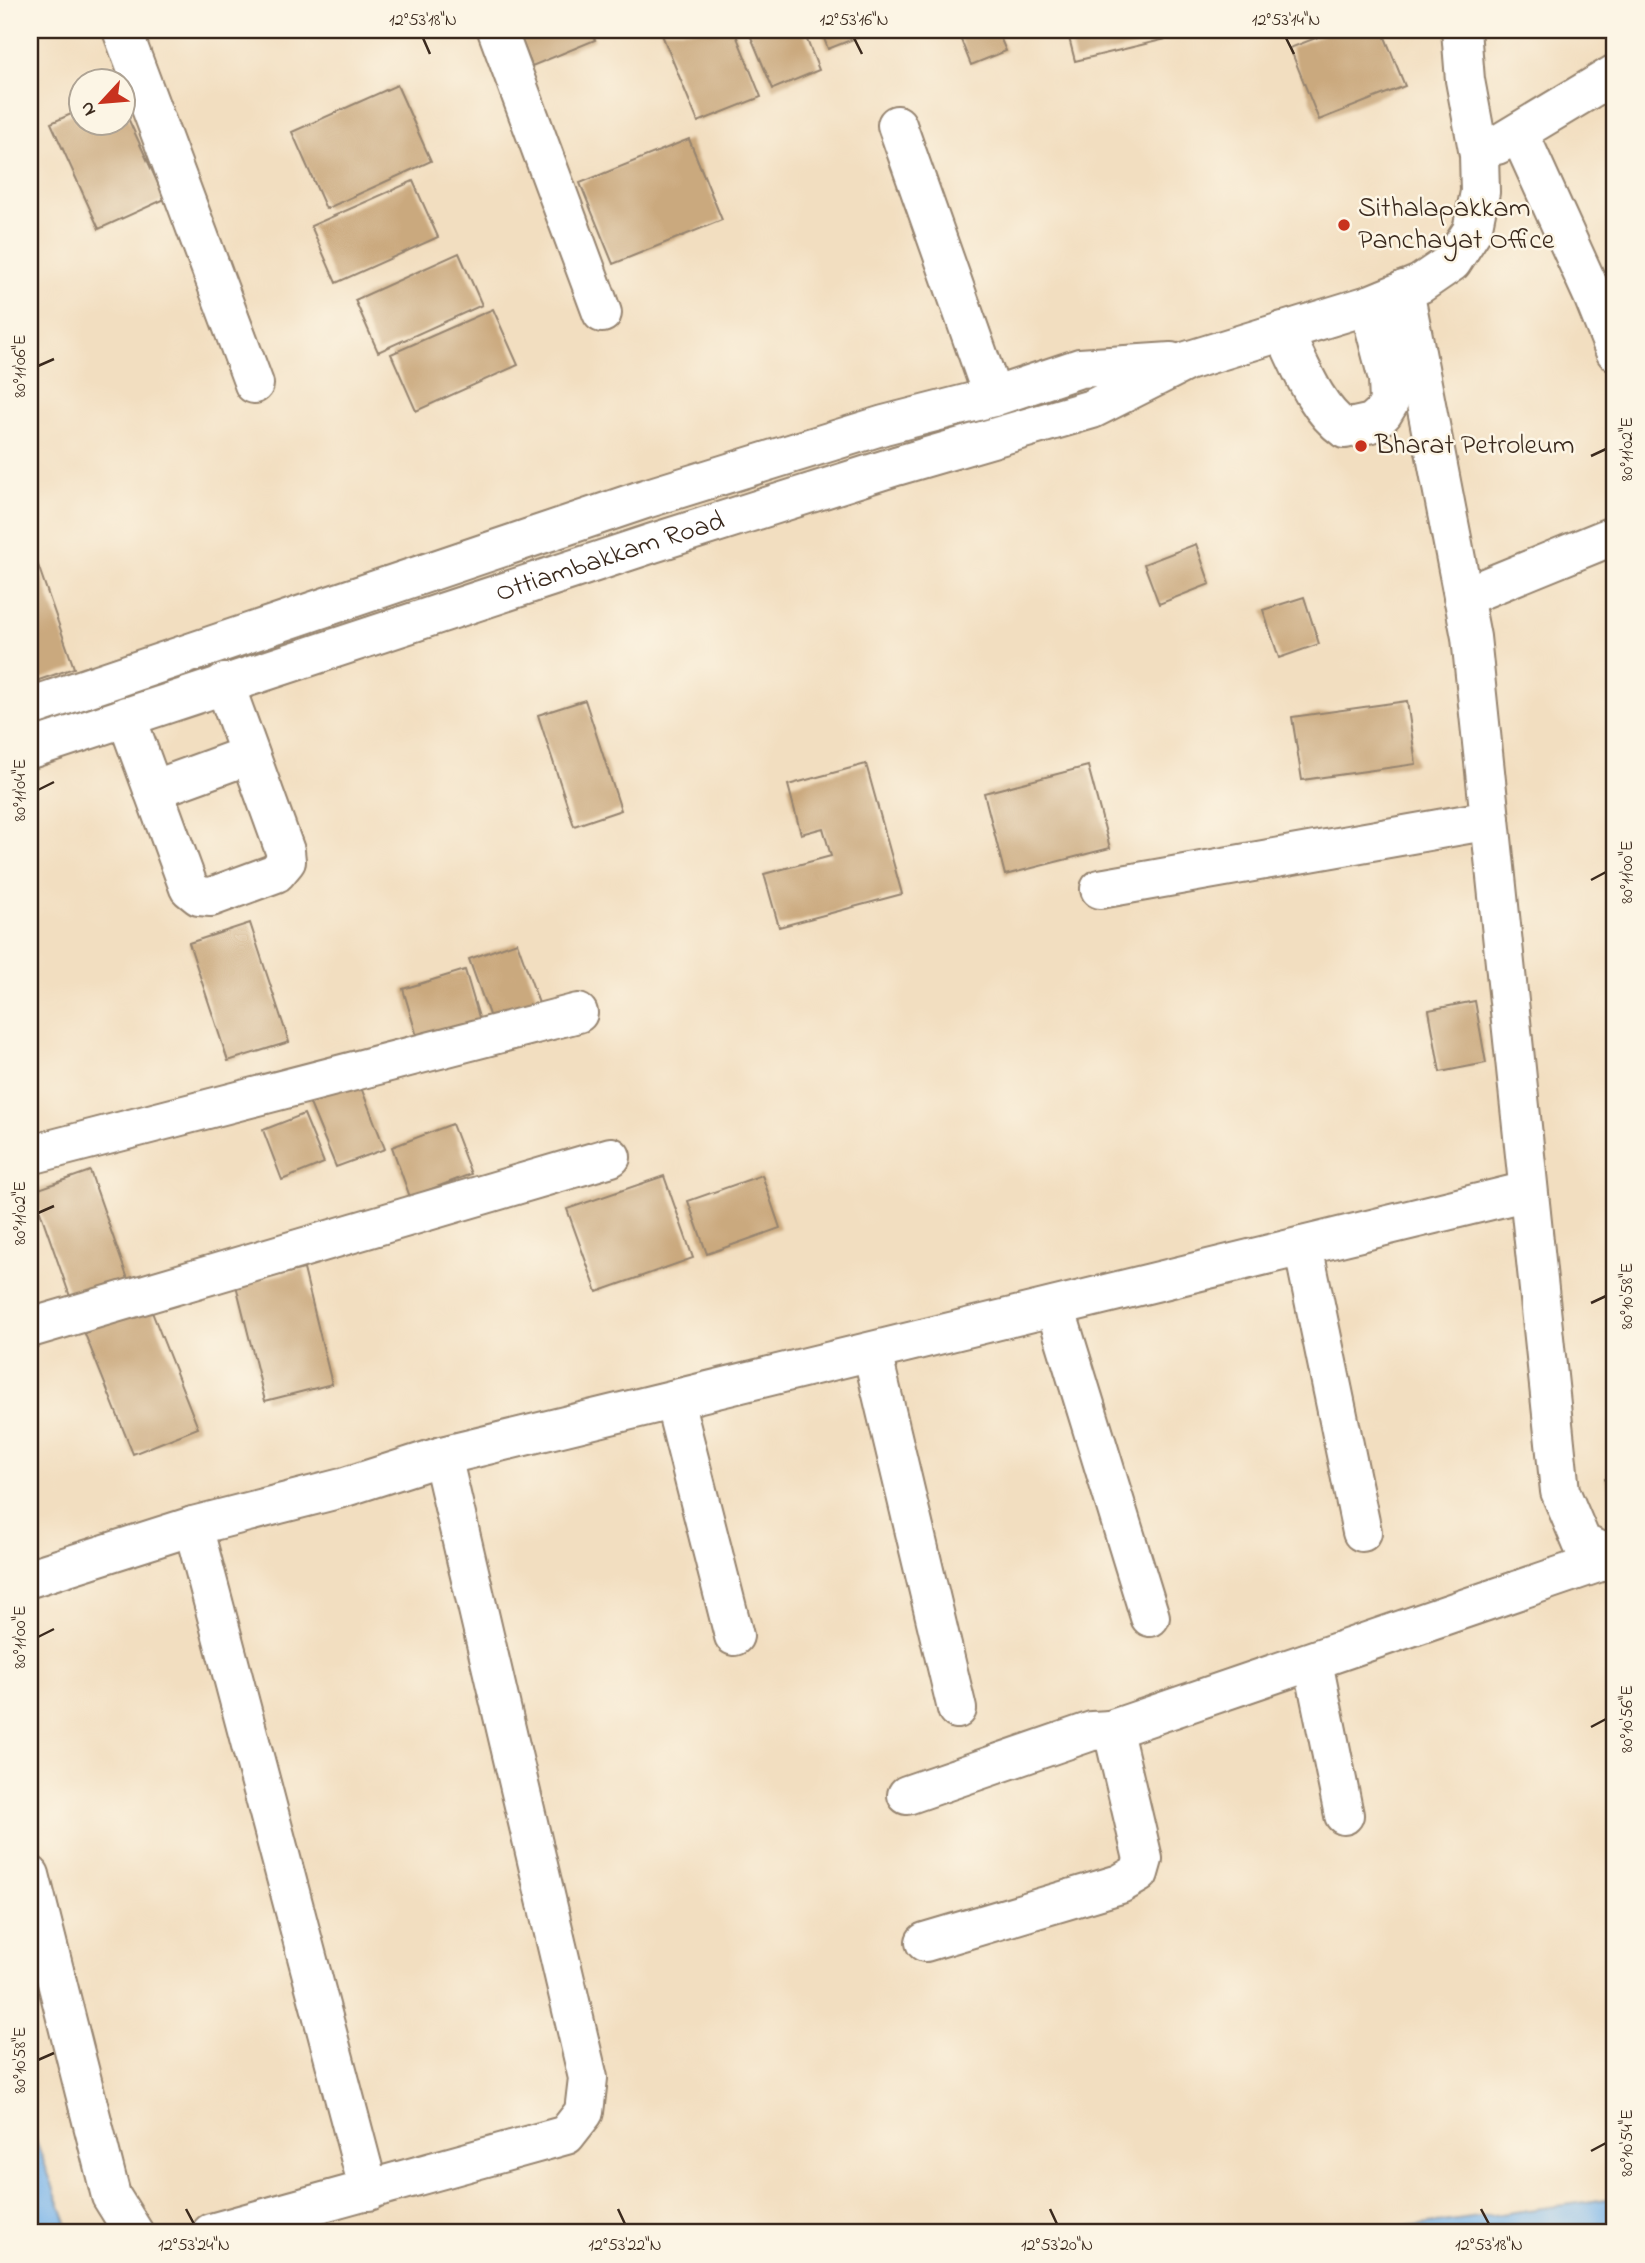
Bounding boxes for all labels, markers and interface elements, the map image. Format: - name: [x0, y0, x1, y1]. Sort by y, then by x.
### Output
- text: 12°53'18"N: [389, 8, 457, 34]
- text: 12°53'16"N: [819, 8, 889, 34]
- text: 12°53'14"N: [1252, 8, 1320, 34]
- north arrow: [66, 66, 136, 136]
- text: N: [74, 97, 104, 120]
- place label: Sithalapakkam Panchayat Office: [1358, 189, 1555, 262]
- marker: Sithalapakkam Panchayat Office: [1336, 217, 1352, 233]
- text: 80°11'06"E: [8, 334, 34, 398]
- text: 80°11'02"E: [1615, 417, 1641, 481]
- place label: Bharat Petroleum: [1374, 426, 1575, 467]
- marker: Bharat Petroleum: [1353, 438, 1369, 454]
- street label: Ottiambakkam Road: [490, 501, 730, 614]
- text: 80°11'04"E: [8, 758, 34, 822]
- text: 80°11'00"E: [1615, 840, 1641, 904]
- text: 80°11'02"E: [8, 1181, 34, 1245]
- text: 80°10'58"E: [1615, 1262, 1641, 1329]
- text: 80°11'00"E: [8, 1605, 34, 1669]
- text: 80°10'56"E: [1615, 1685, 1641, 1753]
- text: 80°10'58"E: [8, 2026, 34, 2093]
- text: 80°10'54"E: [1615, 2109, 1641, 2177]
- text: 12°53'24"N: [158, 2233, 230, 2259]
- text: 12°53'22"N: [588, 2233, 662, 2259]
- text: 12°53'20"N: [1021, 2233, 1093, 2259]
- text: 12°53'18"N: [1455, 2233, 1523, 2259]

